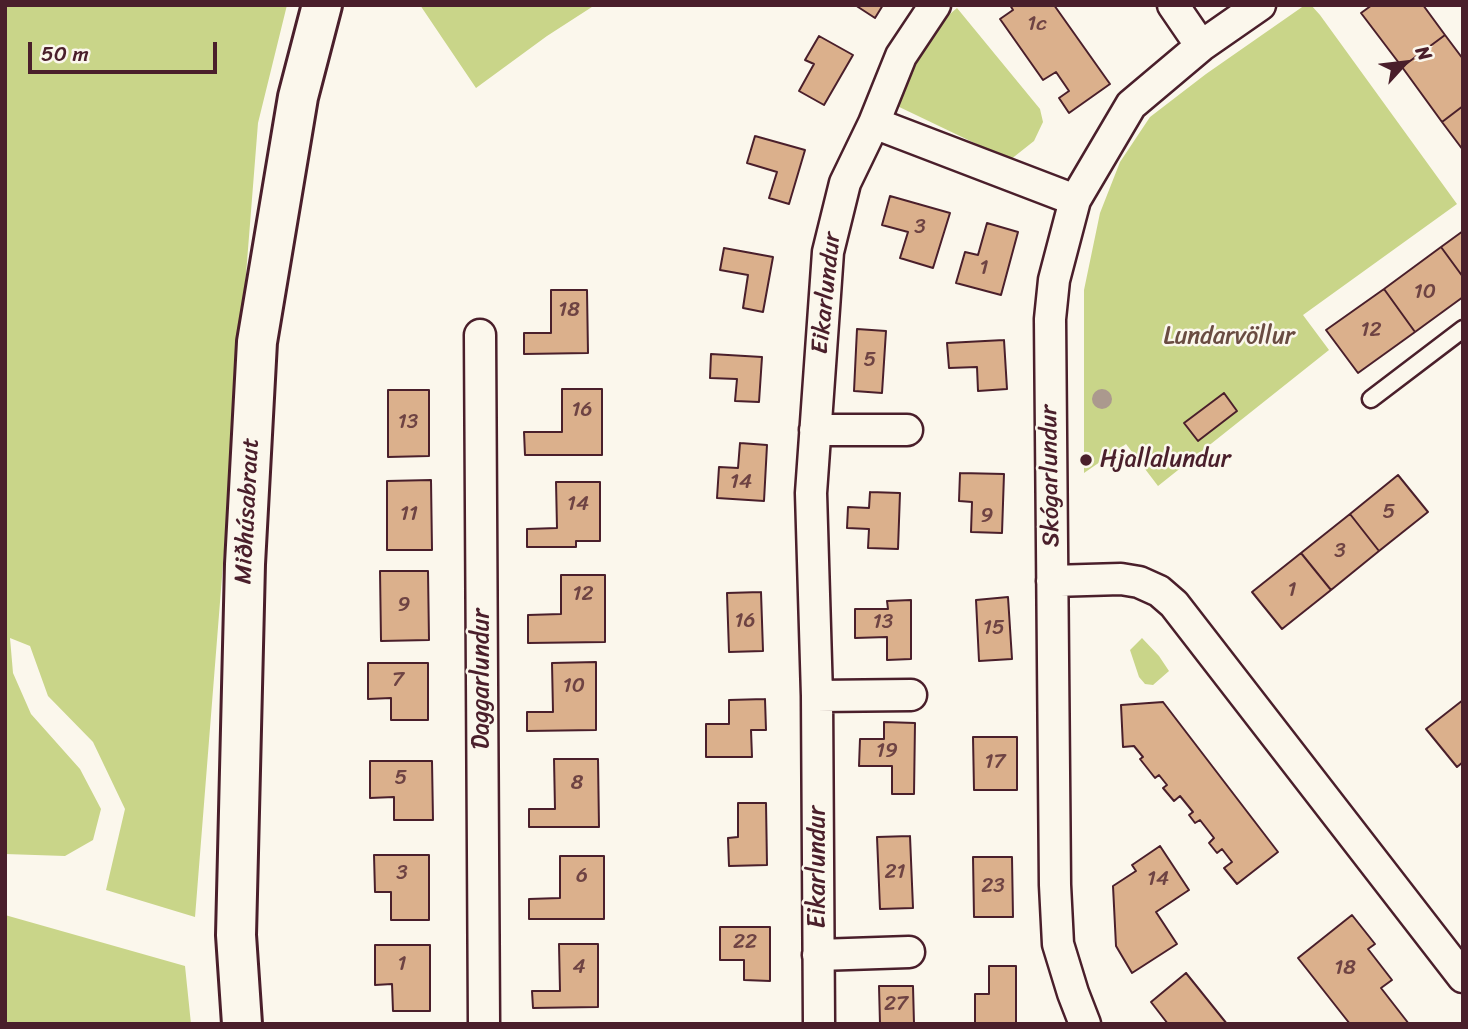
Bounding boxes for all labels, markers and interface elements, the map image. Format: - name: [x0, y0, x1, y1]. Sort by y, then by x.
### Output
- house number: 1c: [1027, 12, 1047, 38]
- scale bar: [32, 28, 220, 72]
- north arrow: [1370, 28, 1440, 98]
- text: 50 m: [41, 35, 89, 73]
- text: N: [1406, 40, 1442, 67]
- house number: 3: [914, 215, 926, 241]
- street label: Eikarlundur: [806, 231, 848, 355]
- house number: 1: [979, 256, 989, 282]
- house number: 10: [1414, 280, 1436, 306]
- house number: 18: [558, 298, 580, 324]
- house number: 12: [1360, 318, 1382, 344]
- park label: Lundarvöllur: [1163, 323, 1295, 351]
- house number: 5: [864, 348, 876, 374]
- house number: 16: [572, 398, 592, 424]
- street label: Skógarlundur: [1035, 405, 1067, 547]
- house number: 13: [398, 410, 418, 436]
- street label: Miðhúsabraut: [230, 437, 266, 585]
- place label: Hjallalundur: [1100, 446, 1231, 474]
- marker: Hjallalundur: [1078, 452, 1094, 468]
- house number: 14: [730, 470, 752, 496]
- house number: 14: [567, 492, 589, 518]
- house number: 5: [1383, 500, 1395, 526]
- house number: 11: [400, 502, 418, 528]
- house number: 9: [981, 504, 993, 530]
- house number: 3: [1334, 539, 1346, 565]
- house number: 1: [1287, 578, 1297, 604]
- house number: 12: [572, 582, 594, 608]
- house number: 9: [398, 593, 410, 619]
- street label: Daggarlundur: [468, 609, 496, 749]
- house number: 16: [735, 609, 755, 635]
- house number: 13: [873, 610, 893, 636]
- house number: 15: [983, 616, 1005, 642]
- house number: 7: [392, 668, 404, 694]
- house number: 10: [563, 674, 585, 700]
- house number: 19: [876, 739, 898, 765]
- house number: 17: [985, 750, 1005, 776]
- house number: 5: [395, 766, 407, 792]
- house number: 8: [571, 771, 583, 797]
- street label: Eikarlundur: [804, 806, 832, 928]
- house number: 21: [884, 860, 906, 886]
- house number: 3: [396, 861, 408, 887]
- house number: 6: [576, 864, 588, 890]
- house number: 14: [1147, 867, 1169, 893]
- house number: 23: [981, 874, 1005, 900]
- house number: 22: [733, 930, 757, 956]
- house number: 1: [397, 952, 407, 978]
- house number: 4: [572, 955, 586, 981]
- house number: 18: [1334, 956, 1356, 982]
- house number: 27: [884, 992, 908, 1018]

